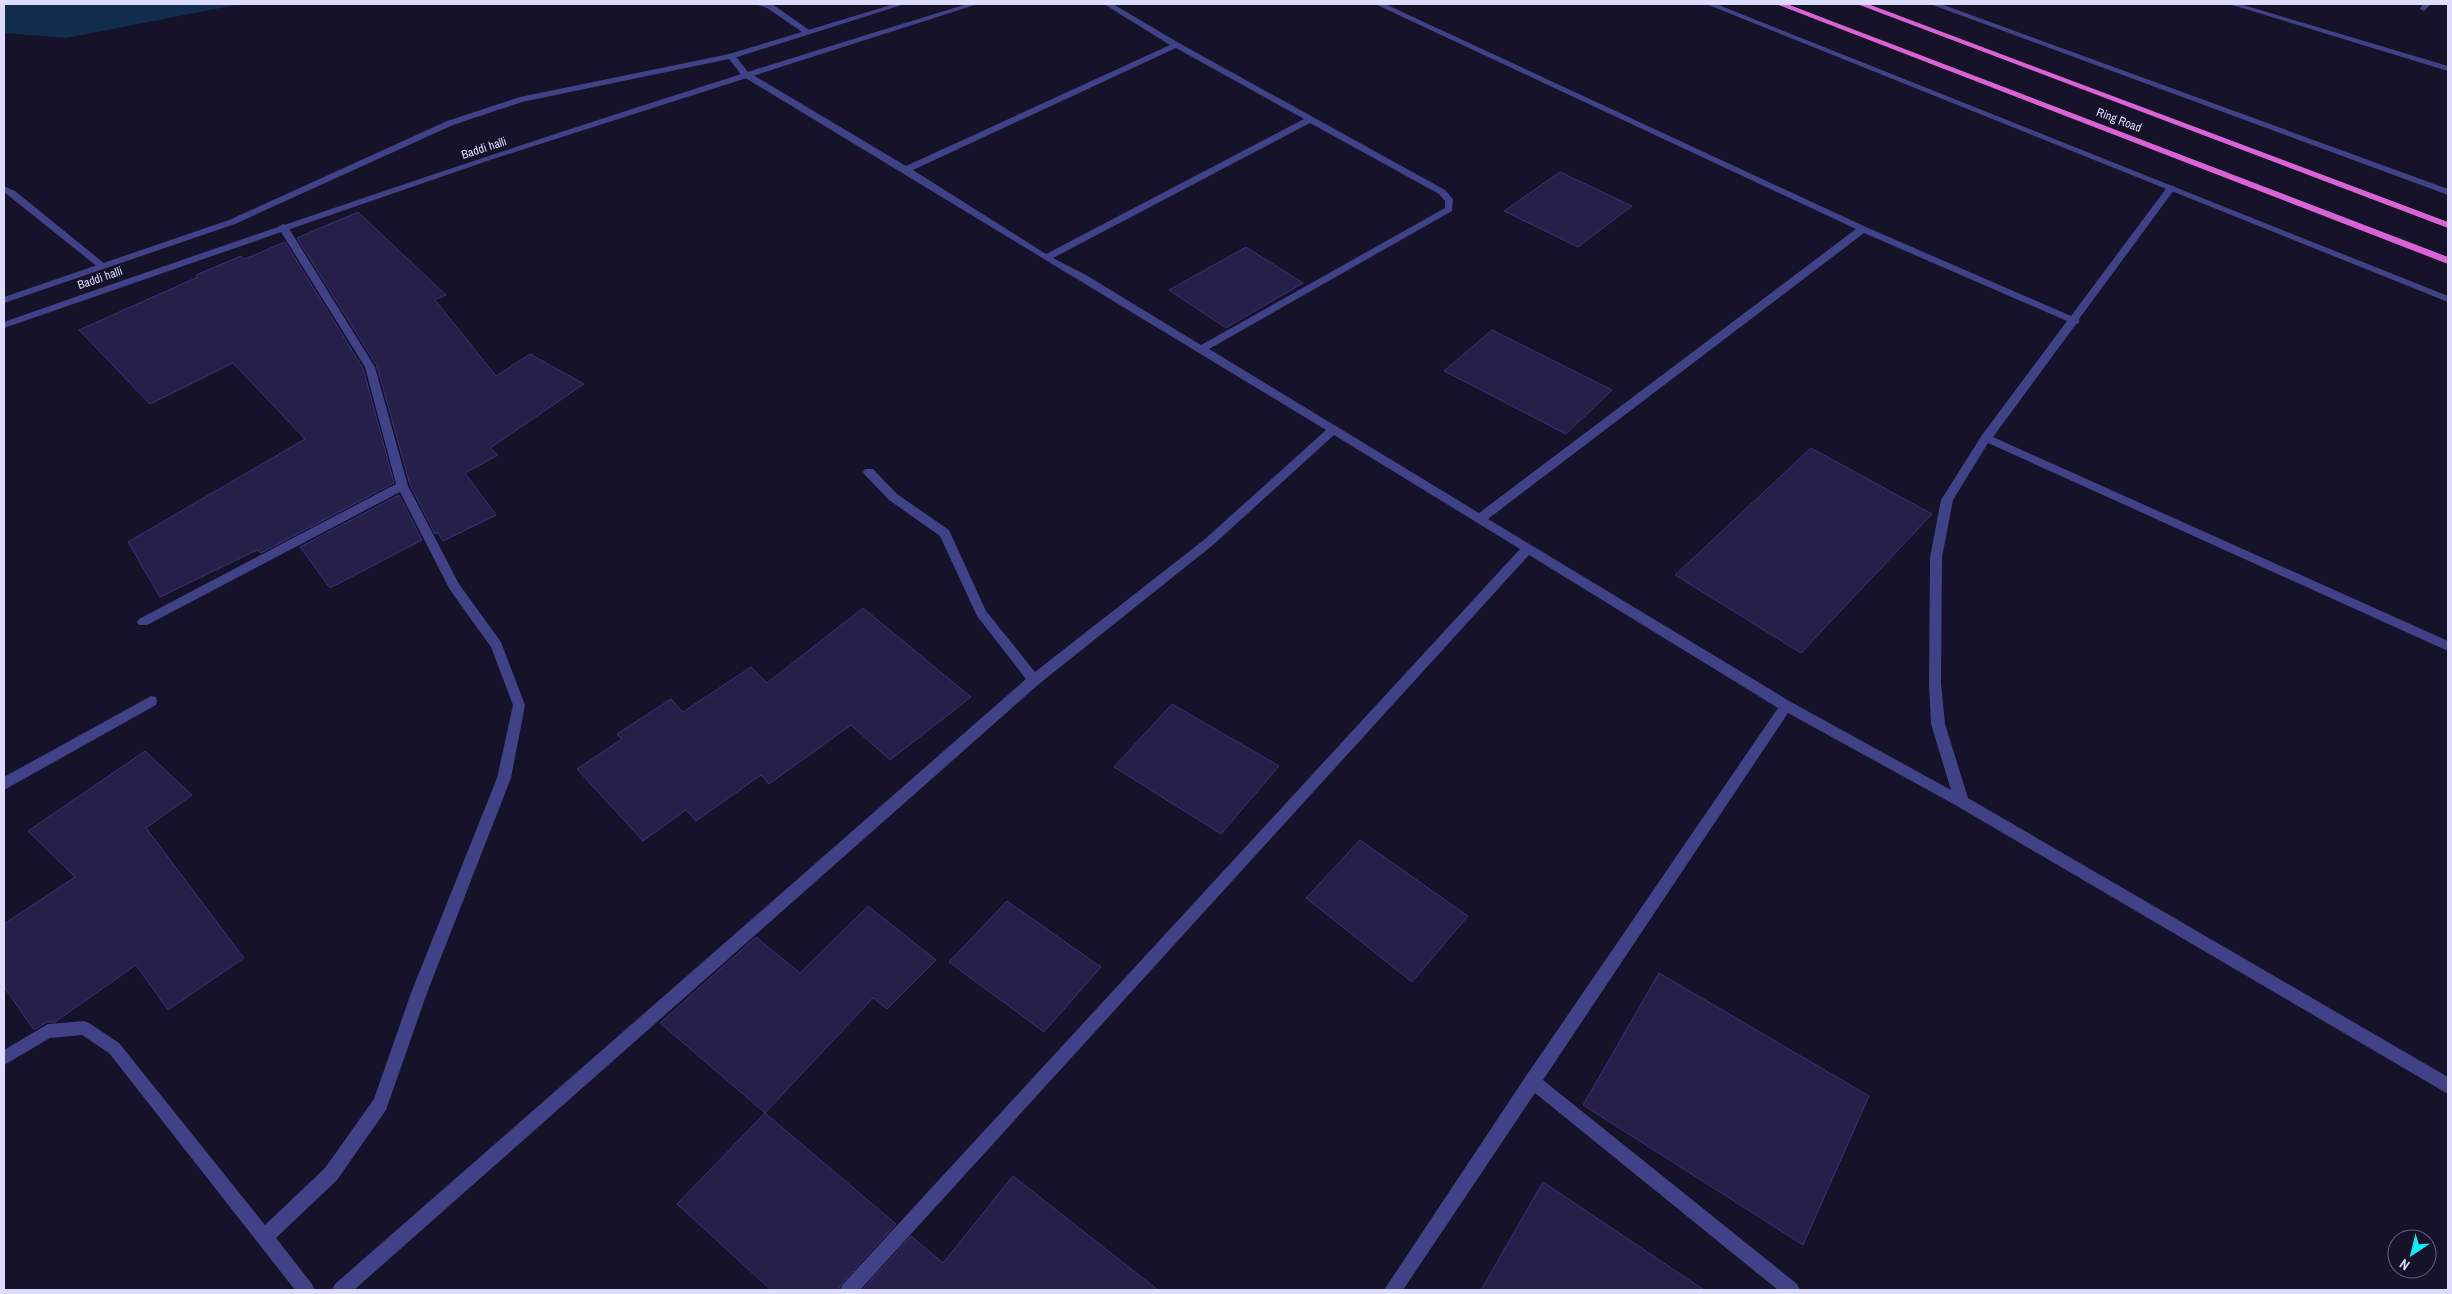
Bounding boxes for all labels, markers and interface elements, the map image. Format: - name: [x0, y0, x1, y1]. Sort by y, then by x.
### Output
- street label: Ring Road: [2094, 104, 2144, 136]
- street label: Baddi halli: [459, 133, 509, 163]
- street label: Baddi halli: [75, 263, 125, 293]
- north arrow: [2387, 1229, 2437, 1279]
- text: N: [2396, 1255, 2413, 1274]

